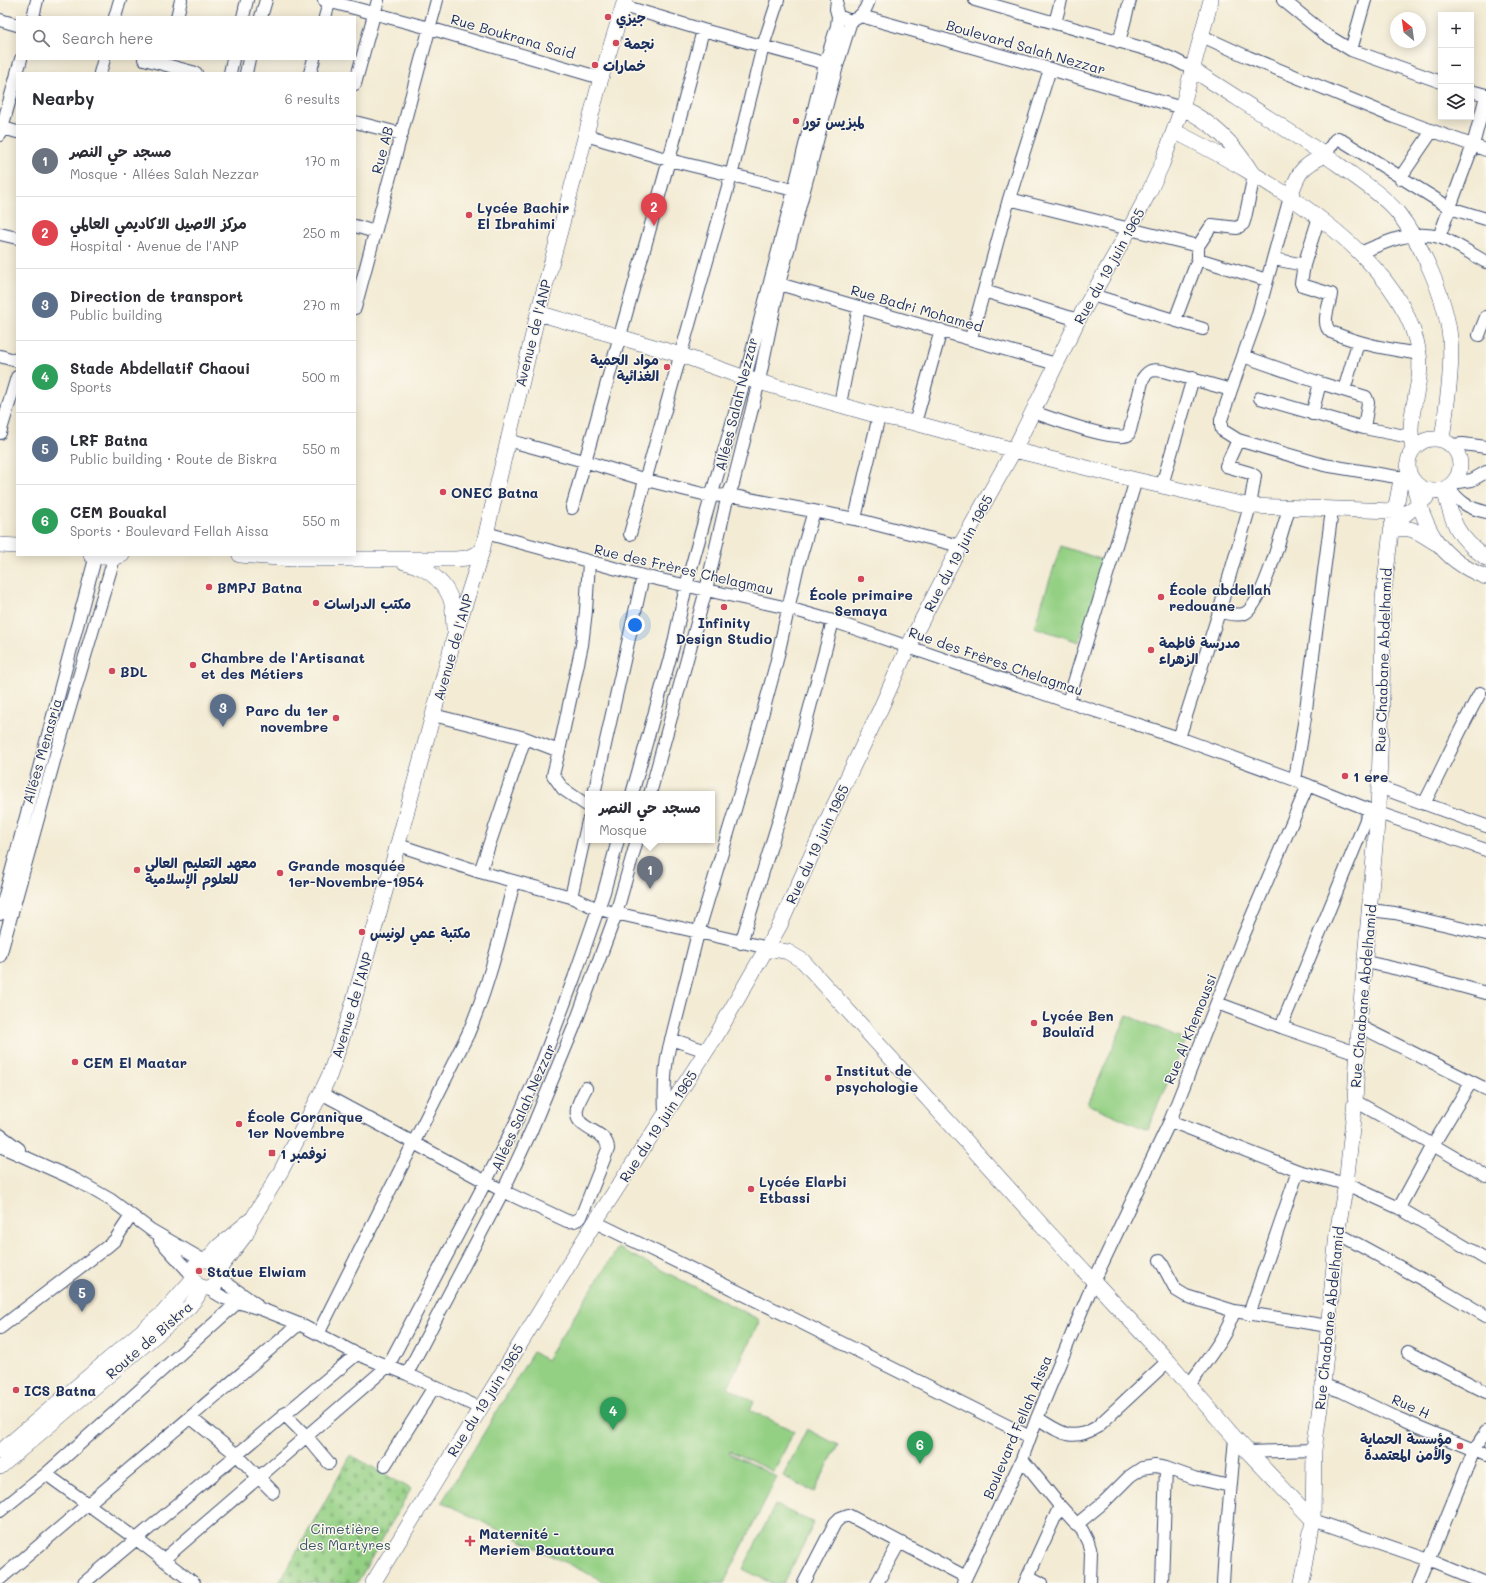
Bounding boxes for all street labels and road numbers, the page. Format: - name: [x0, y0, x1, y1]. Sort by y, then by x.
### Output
- street label: Rue Boukrana Said: [449, 9, 577, 63]
- street label: Boulevard Salah Nezzar: [944, 15, 1108, 79]
- street label: Rue AB: [367, 124, 397, 176]
- street label: Rue du 19 juin 1965: [1069, 205, 1149, 327]
- street label: Avenue de l'ANP: [510, 277, 556, 389]
- street label: Rue Badri Mohamed: [849, 280, 985, 336]
- street label: Allées Salah Nezzar: [710, 335, 762, 473]
- street label: Rue du 19 juin 1965: [919, 491, 997, 615]
- street label: Rue des Frères Chelagmau: [592, 539, 776, 599]
- street label: Rue Chaabane Abdelhamid: [1370, 567, 1396, 752]
- street label: Avenue de l'ANP: [429, 591, 477, 703]
- street label: Rue des Frères Chelagmau: [906, 622, 1086, 700]
- street label: Allées Menasria: [18, 696, 66, 806]
- street label: Rue du 19 juin 1965: [781, 781, 853, 907]
- street label: Rue Chaabane Abdelhamid: [1346, 903, 1381, 1089]
- street label: Avenue de l'ANP: [327, 949, 377, 1060]
- street label: Rue Al Khemoussi: [1159, 971, 1221, 1087]
- street label: Allées Salah Nezzar: [486, 1041, 560, 1173]
- street label: Rue du 19 juin 1965: [615, 1066, 701, 1186]
- street label: Rue Chaabane Abdelhamid: [1310, 1225, 1348, 1411]
- street label: Route de Biskra: [102, 1297, 196, 1383]
- street label: Rue du 19 juin 1965: [443, 1340, 527, 1460]
- street label: Boulevard Fellah Aissa: [978, 1352, 1056, 1502]
- street label: Rue H: [1389, 1389, 1433, 1423]

